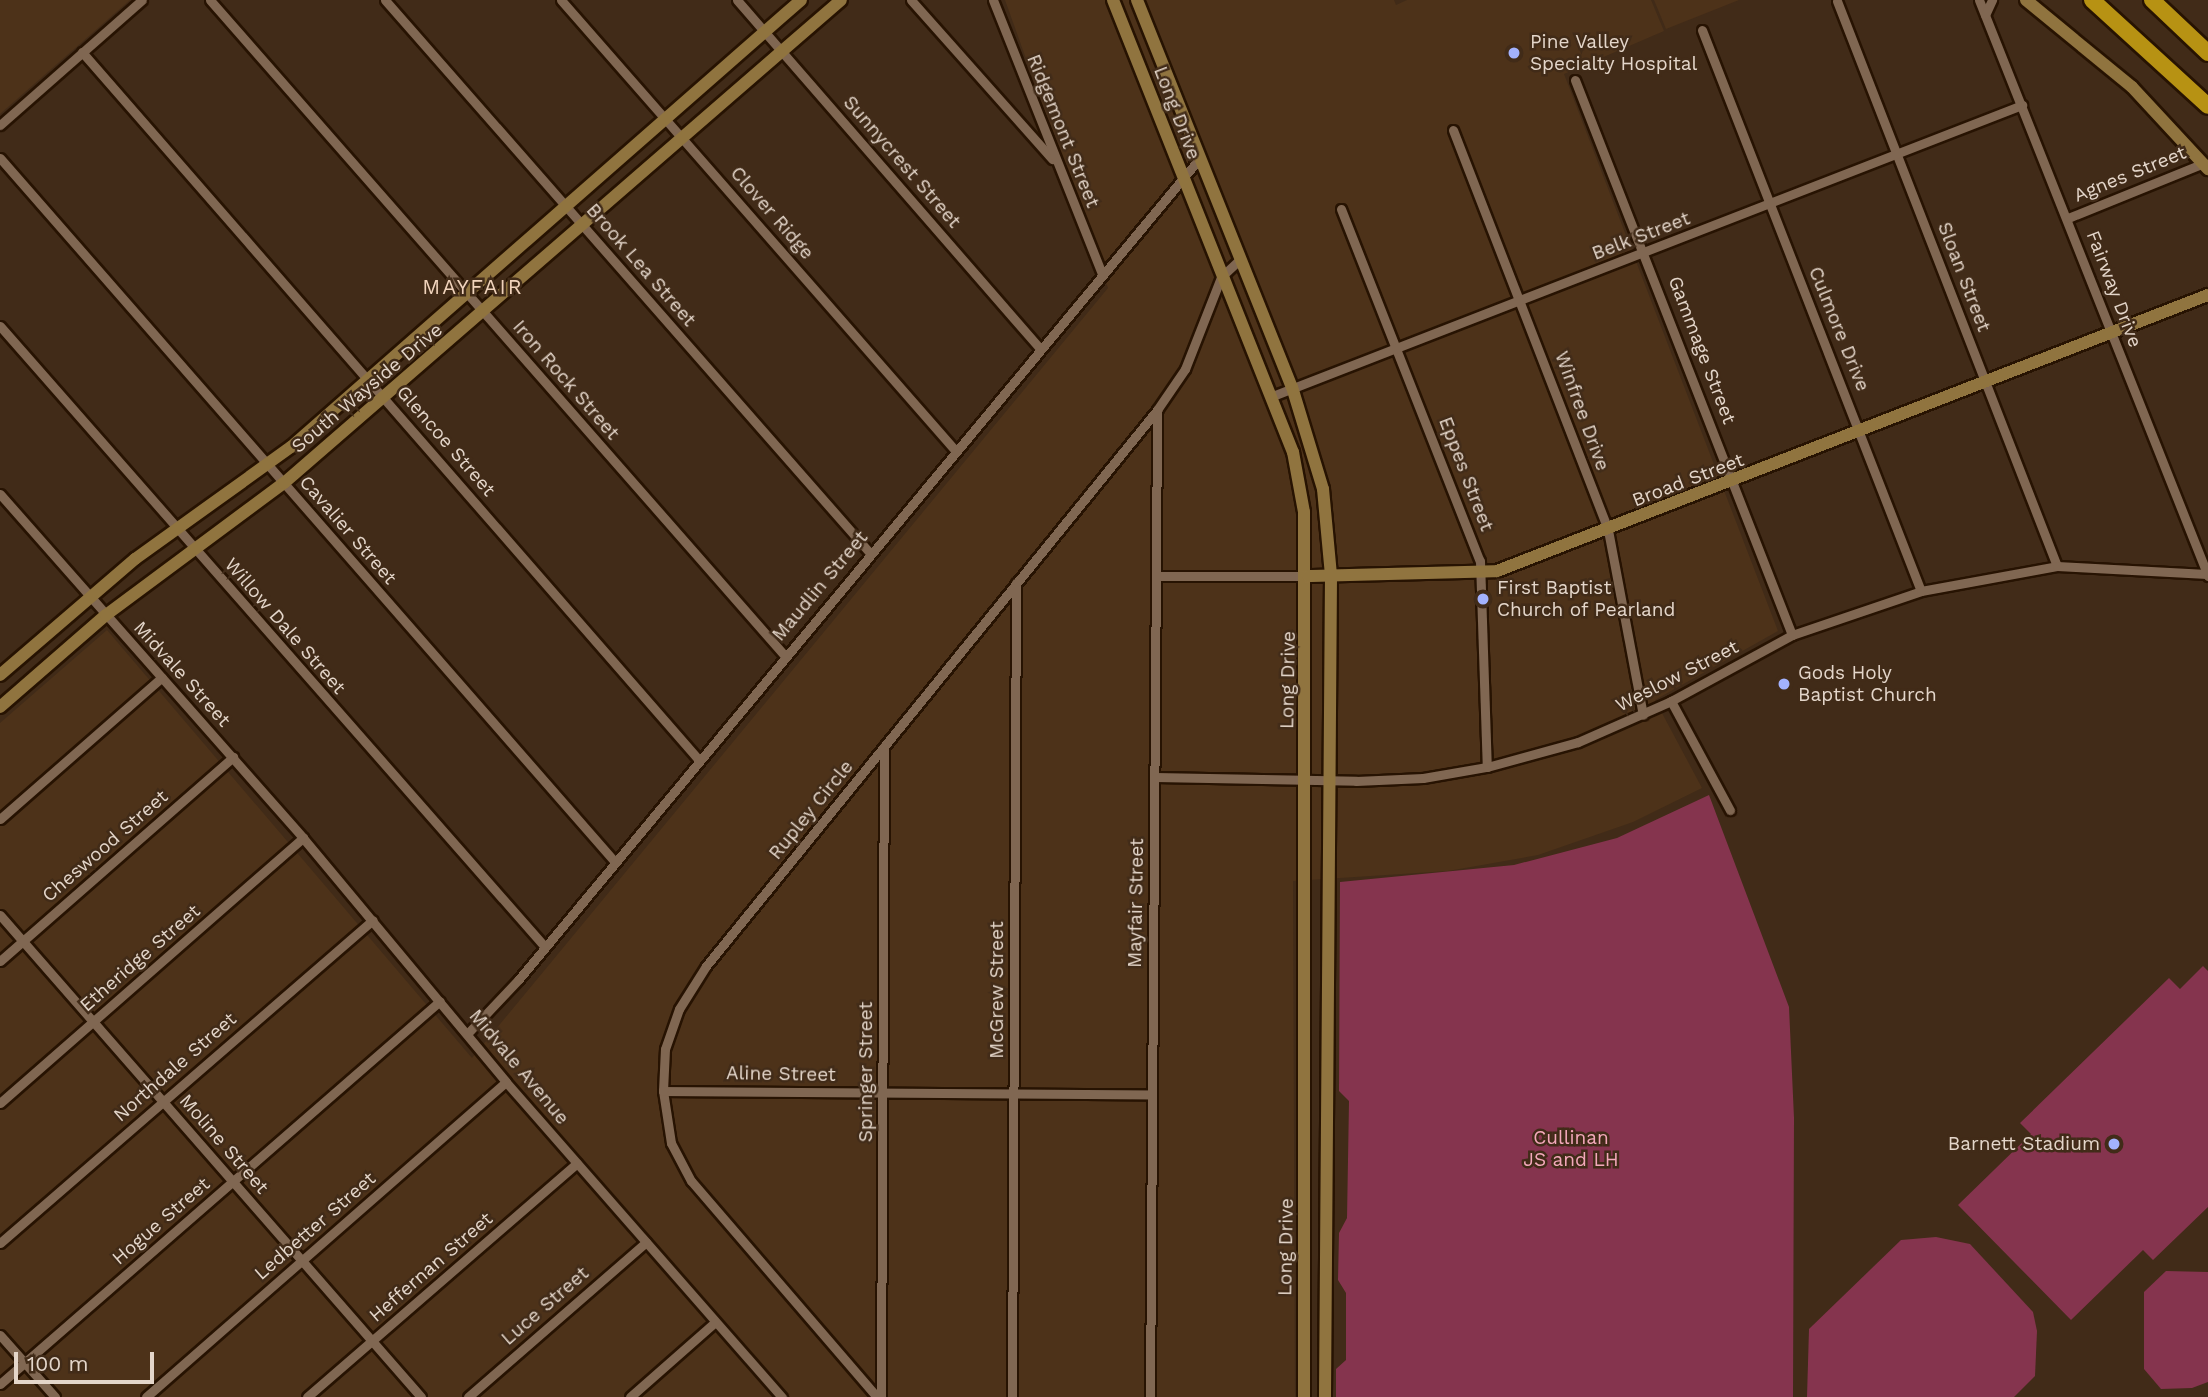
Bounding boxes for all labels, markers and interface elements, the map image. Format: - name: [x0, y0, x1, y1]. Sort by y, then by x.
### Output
- place label: Pine Valley Specialty Hospital: [1530, 31, 1698, 75]
- marker: Pine Valley Specialty Hospital: [1504, 43, 1524, 63]
- street label: Ridgemont Street: [1022, 51, 1104, 211]
- street label: Long Drive: [1149, 63, 1205, 163]
- street label: Sunnycrest Street: [838, 91, 966, 233]
- street label: Agnes Street: [2071, 141, 2189, 207]
- street label: Clover Ridge: [725, 162, 819, 264]
- street label: Brook Lea Street: [581, 199, 701, 331]
- street label: Belk Street: [1589, 207, 1693, 265]
- street label: Sloan Street: [1933, 219, 1995, 335]
- street label: Fairway Drive: [2081, 227, 2147, 351]
- street label: Culmore Drive: [1804, 263, 1874, 395]
- street label: Gammage Street: [1663, 273, 1741, 427]
- district label: MAYFAIR: [423, 274, 523, 300]
- street label: Iron Rock Street: [508, 315, 624, 445]
- street label: South Wayside Drive: [287, 318, 447, 458]
- street label: Winfree Drive: [1550, 348, 1614, 474]
- street label: Glencoe Street: [392, 381, 500, 501]
- street label: Eppes Street: [1434, 414, 1498, 534]
- street label: Broad Street: [1629, 448, 1747, 512]
- street label: Cavalier Street: [294, 471, 402, 589]
- street label: Maudlin Street: [767, 526, 873, 646]
- street label: Willow Dale Street: [220, 553, 350, 699]
- place label: First Baptist Church of Pearland: [1497, 577, 1676, 621]
- marker: First Baptist Church of Pearland: [1475, 591, 1491, 607]
- street label: Midvale Street: [129, 617, 235, 731]
- street label: Long Drive: [1276, 631, 1300, 729]
- street label: Weslow Street: [1612, 635, 1742, 717]
- place label: Gods Holy Baptist Church: [1798, 662, 1937, 706]
- marker: Gods Holy Baptist Church: [1776, 676, 1792, 692]
- street label: Rupley Circle: [764, 756, 858, 864]
- street label: Cheswood Street: [37, 785, 173, 907]
- street label: Mayfair Street: [1123, 838, 1149, 968]
- street label: Etheridge Street: [75, 900, 205, 1016]
- street label: McGrew Street: [986, 921, 1008, 1059]
- street label: Springer Street: [855, 1001, 877, 1143]
- street label: Midvale Avenue: [464, 1005, 574, 1129]
- street label: Northdale Street: [109, 1007, 241, 1127]
- street label: Aline Street: [726, 1062, 836, 1086]
- street label: Moline Street: [174, 1089, 274, 1199]
- park label: Cullinan JS and LH: [1523, 1127, 1619, 1171]
- place label: Barnett Stadium: [1948, 1133, 2100, 1155]
- marker: Barnett Stadium: [2106, 1136, 2122, 1152]
- street label: Ledbetter Street: [250, 1167, 380, 1285]
- street label: Hogue Street: [108, 1172, 214, 1270]
- street label: Long Drive: [1274, 1198, 1298, 1296]
- street label: Heffernan Street: [365, 1207, 497, 1327]
- street label: Luce Street: [497, 1262, 593, 1350]
- scale bar: [18, 1338, 158, 1382]
- text: 100 m: [27, 1351, 89, 1376]

